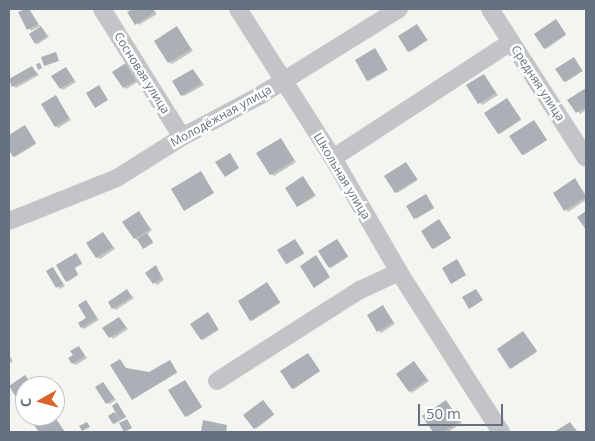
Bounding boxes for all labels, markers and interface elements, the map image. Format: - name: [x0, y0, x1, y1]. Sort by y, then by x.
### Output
- street label: Сосновая улица: [111, 30, 173, 116]
- street label: Средняя улица: [508, 43, 568, 123]
- street label: Молодёжная улица: [168, 82, 274, 150]
- street label: Школьная улица: [310, 130, 374, 222]
- north arrow: [15, 376, 65, 426]
- scale bar: [420, 394, 505, 426]
- text: С: [16, 397, 36, 408]
- text: 50 m: [426, 403, 461, 423]

